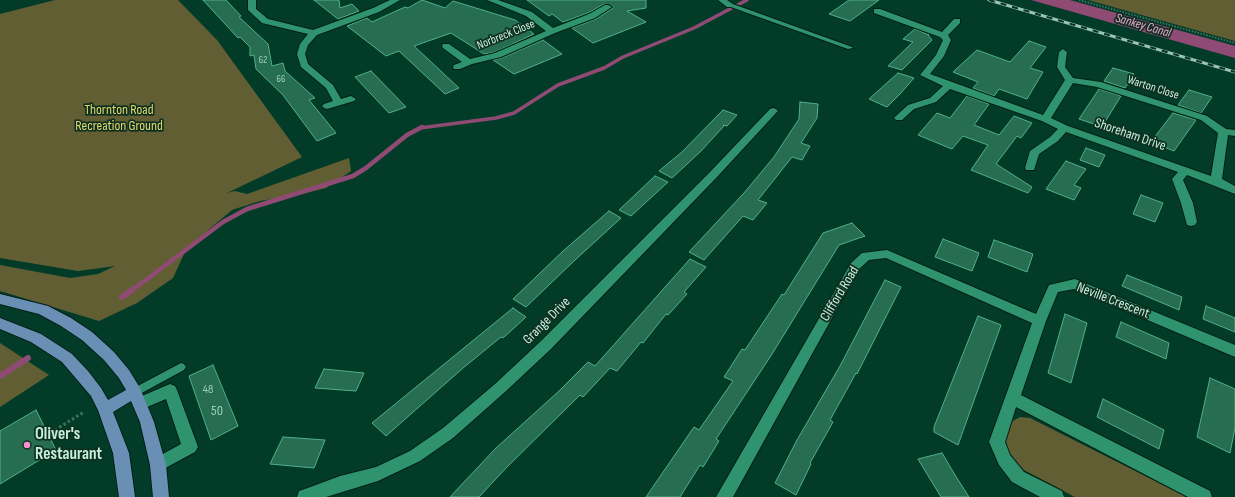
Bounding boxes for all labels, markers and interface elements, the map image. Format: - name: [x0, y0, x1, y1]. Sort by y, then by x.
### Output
- water label: Sankey Canal: [1113, 11, 1173, 41]
- street label: Norbreck Close: [475, 17, 537, 53]
- house number: 62: [259, 54, 267, 66]
- house number: 66: [277, 73, 285, 85]
- street label: Warton Close: [1125, 73, 1181, 103]
- park label: Thornton Road Recreation Ground: [75, 102, 163, 134]
- street label: Shoreham Drive: [1092, 115, 1168, 155]
- street label: Clifford Road: [817, 264, 863, 324]
- street label: Neville Crescent: [1074, 279, 1152, 323]
- street label: Grange Drive: [520, 294, 574, 348]
- house number: 48: [203, 383, 213, 397]
- house number: 50: [211, 403, 223, 419]
- place label: Oliver's Restaurant: [35, 425, 102, 465]
- marker: Oliver's Restaurant: [22, 440, 32, 450]

